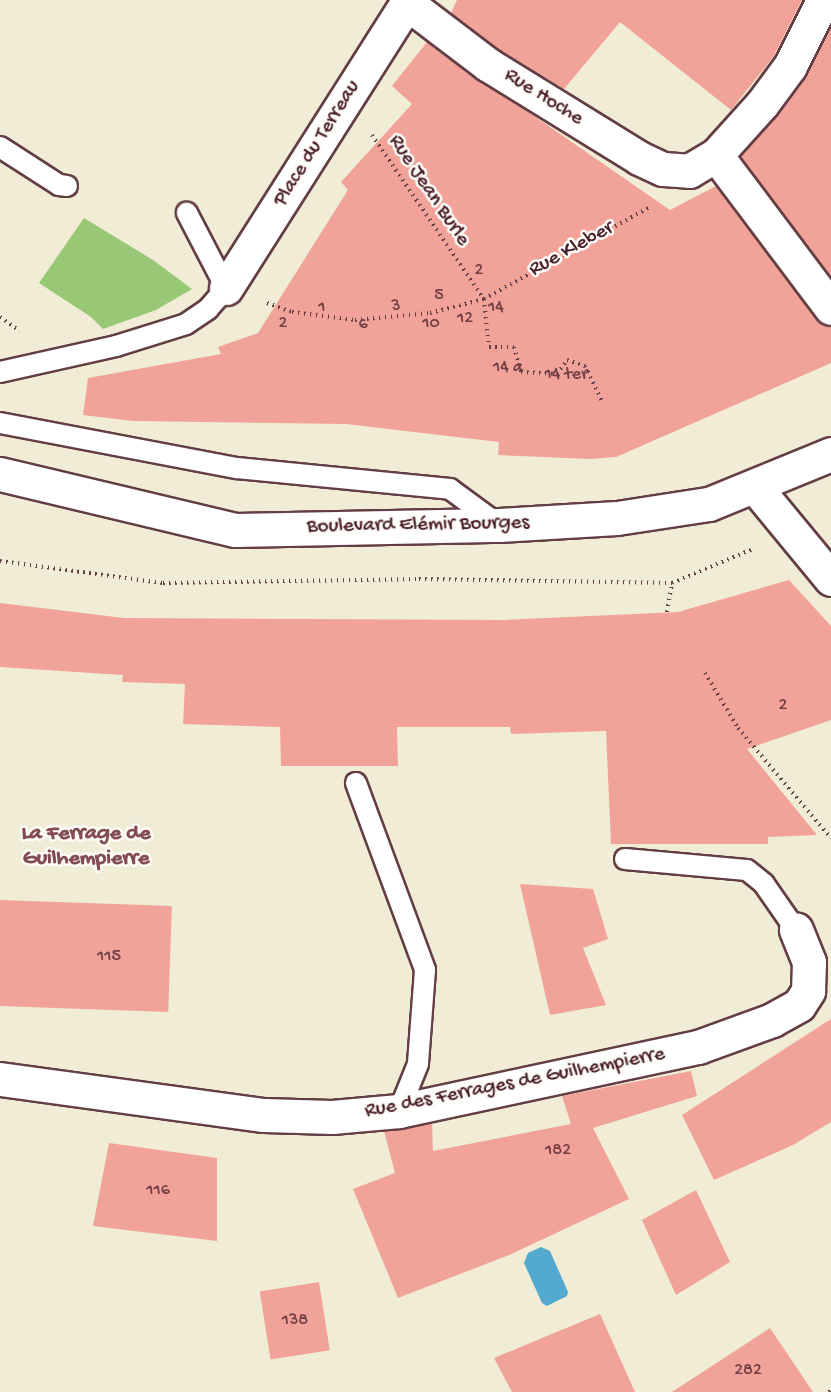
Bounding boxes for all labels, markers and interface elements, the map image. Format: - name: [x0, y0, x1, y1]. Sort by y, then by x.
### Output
- street label: Rue Hoche: [499, 64, 587, 132]
- street label: Place du Terreau: [269, 76, 367, 212]
- street label: Rue Jean Burle: [382, 131, 474, 251]
- street label: Rue Kleber: [525, 216, 619, 284]
- house number: 2: [475, 260, 483, 282]
- house number: 5: [434, 285, 444, 307]
- house number: 3: [391, 296, 401, 318]
- house number: 1: [318, 297, 326, 319]
- house number: 14: [488, 297, 504, 319]
- house number: 12: [457, 308, 473, 330]
- house number: 2: [279, 313, 287, 335]
- house number: 10: [422, 313, 440, 335]
- house number: 6: [358, 314, 368, 336]
- house number: 14 a: [493, 357, 523, 379]
- house number: 14 ter: [544, 364, 588, 386]
- street label: Boulevard Elémir Bourges: [307, 511, 529, 541]
- house number: 2: [779, 695, 787, 717]
- district label: La Ferrage de Guilhempierre: [21, 821, 151, 872]
- house number: 115: [97, 946, 121, 968]
- street label: Rue des Ferrages de Guilhempierre: [363, 1043, 667, 1125]
- house number: 182: [545, 1140, 571, 1162]
- house number: 116: [146, 1180, 170, 1202]
- house number: 138: [282, 1310, 308, 1332]
- house number: 282: [734, 1360, 762, 1382]

